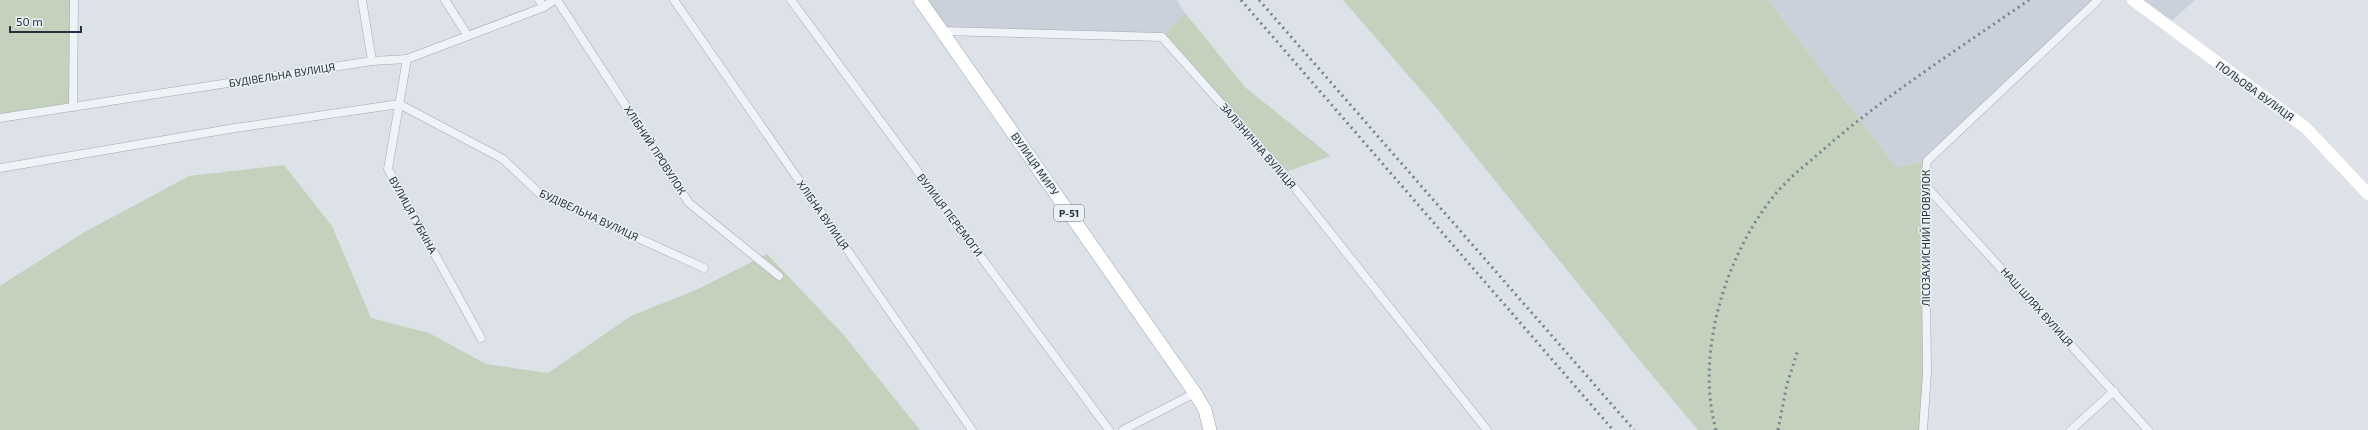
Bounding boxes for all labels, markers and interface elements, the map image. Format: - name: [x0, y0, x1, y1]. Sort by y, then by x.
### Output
- scale bar: [10, 8, 81, 34]
- text: 50 m: [16, 14, 43, 28]
- street label: ПОЛЬОВА ВУЛИЦЯ: [2214, 58, 2297, 123]
- street label: БУДІВЕЛЬНА ВУЛИЦЯ: [228, 60, 336, 89]
- street label: ЗАЛІЗНИЧНА ВУЛИЦЯ: [1218, 100, 1299, 191]
- street label: ХЛІБНИЙ ПРОВУЛОК: [622, 103, 689, 197]
- street label: ВУЛИЦЯ МИРУ: [1009, 130, 1062, 198]
- street label: ЛІСОЗАХИСНИЙ ПРОВУЛОК: [1919, 169, 1932, 306]
- street label: ВУЛИЦЯ ПЕРЕМОГИ: [915, 171, 986, 259]
- street label: ВУЛИЦЯ ГУБКІНА: [387, 174, 440, 256]
- street label: ХЛІБНА ВУЛИЦЯ: [795, 178, 852, 252]
- street label: БУДІВЕЛЬНА ВУЛИЦЯ: [538, 186, 641, 243]
- road number: Р-51: [1054, 205, 1084, 221]
- street label: НАШ ШЛЯХ ВУЛИЦЯ: [1998, 264, 2076, 349]

